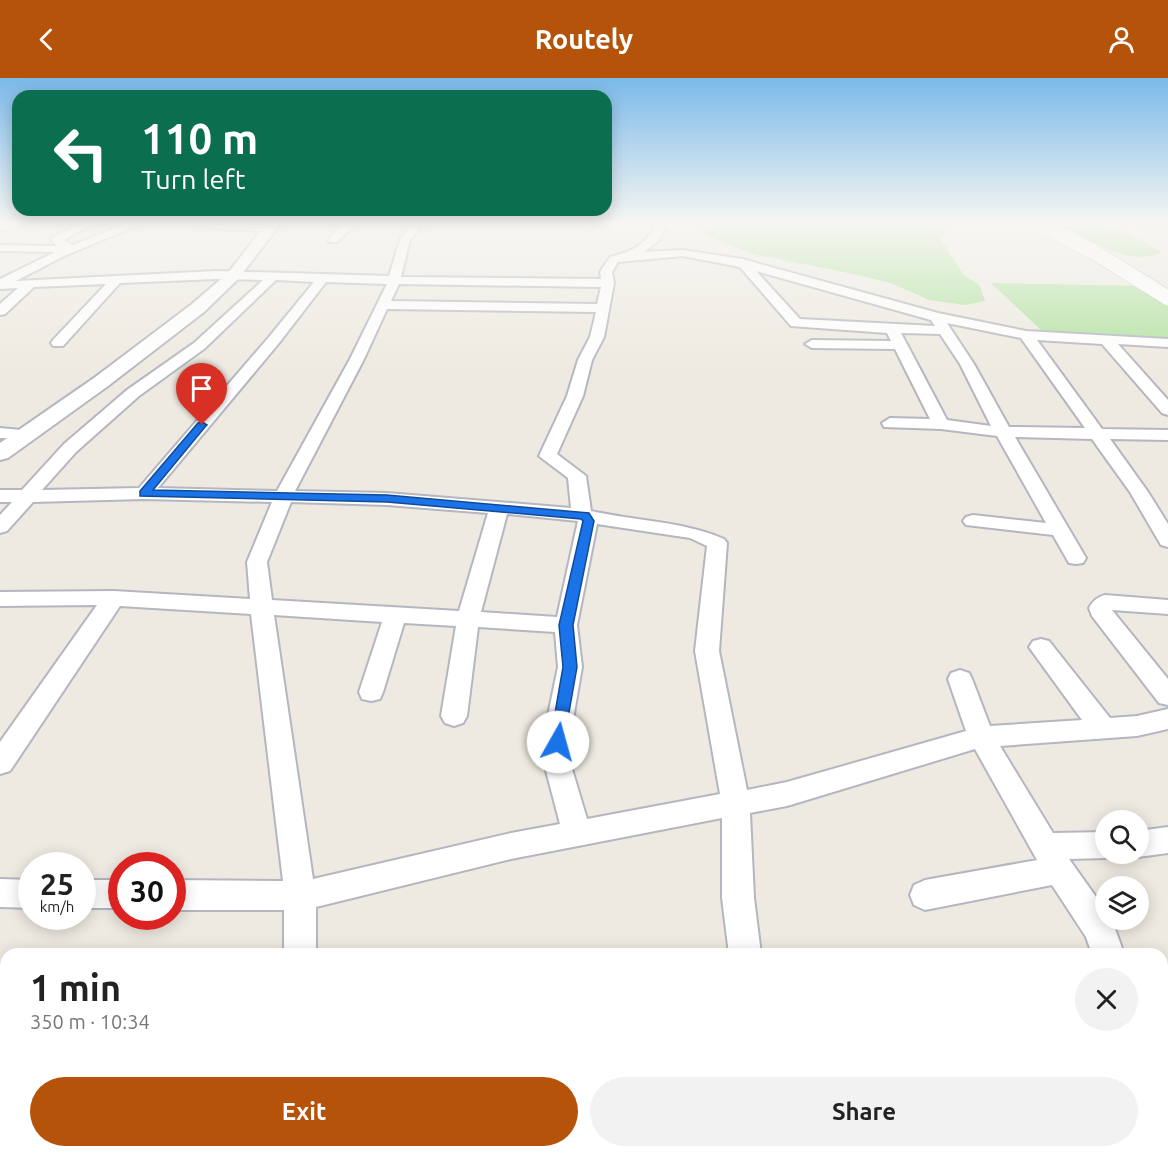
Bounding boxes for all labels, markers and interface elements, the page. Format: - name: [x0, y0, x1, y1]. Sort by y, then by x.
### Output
- icon: back: [30, 23, 63, 56]
- icon: person: [1105, 23, 1138, 56]
- text: Routely: [535, 24, 633, 54]
- icon: left: [42, 114, 120, 192]
- text: 110 m: [141, 115, 258, 162]
- text: Turn left: [141, 164, 245, 194]
- pin: [176, 363, 227, 425]
- icon: arrive: [185, 372, 218, 405]
- position arrow: [526, 710, 590, 774]
- map controls: [1095, 810, 1149, 930]
- button: search: [1095, 810, 1149, 864]
- speed limit sign: 30: [108, 852, 186, 930]
- text: 25: [40, 867, 74, 901]
- button: layers: [1095, 876, 1149, 930]
- text: km/h: [40, 898, 74, 915]
- text: 1 min: [30, 967, 121, 1008]
- button: close: [1075, 968, 1138, 1031]
- text: 350 m · 10:34: [30, 1010, 150, 1033]
- button: Exit: [30, 1077, 578, 1146]
- button: Share: [590, 1077, 1138, 1146]

